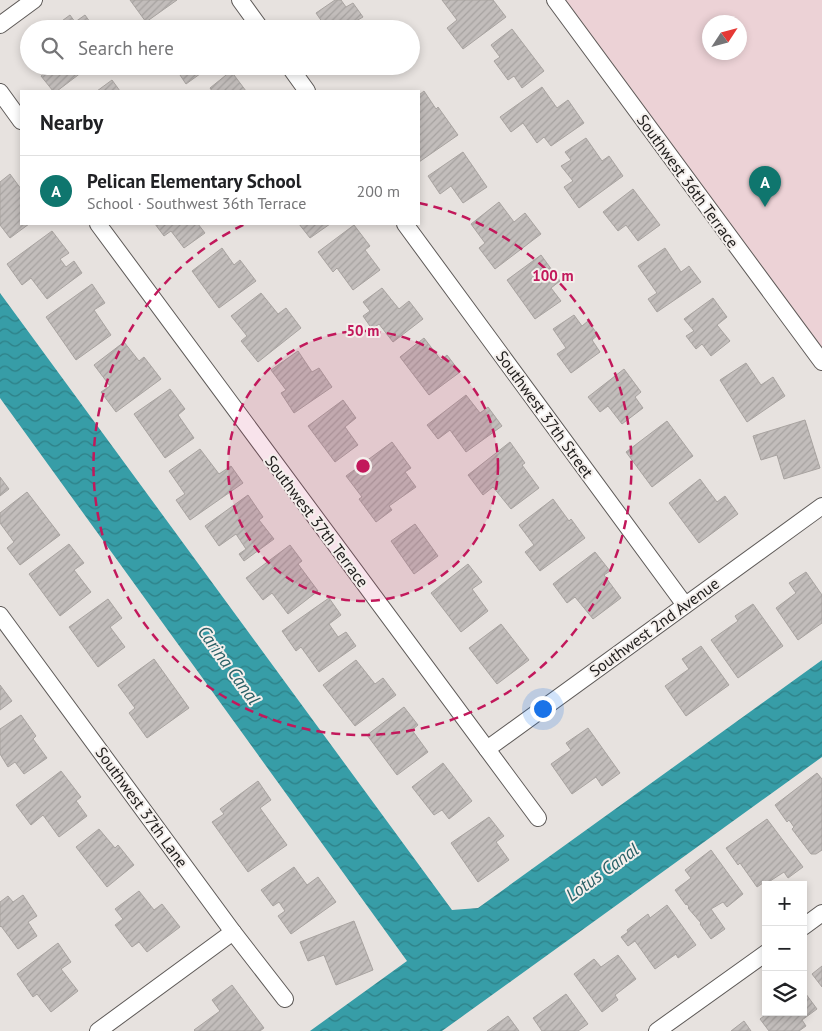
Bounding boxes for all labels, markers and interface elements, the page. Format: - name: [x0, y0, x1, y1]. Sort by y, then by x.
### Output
- north arrow: [702, 15, 747, 60]
- search box: [20, 20, 420, 75]
- icon: search: [38, 34, 66, 62]
- text: Search here: [78, 36, 174, 60]
- text: Nearby: [40, 109, 103, 136]
- street label: Southwest 36th Terrace: [633, 110, 743, 252]
- pin: A: [749, 166, 781, 207]
- text: Pelican Elementary School: [87, 169, 301, 193]
- text: A: [51, 181, 61, 201]
- text: 200 m: [357, 181, 400, 201]
- text: School · Southwest 36th Terrace: [87, 193, 306, 213]
- text: 100 m: [532, 266, 574, 285]
- text: 50 m: [347, 321, 379, 340]
- street label: Southwest 37th Street: [492, 346, 598, 482]
- street label: Southwest 37th Terrace: [261, 451, 373, 591]
- centre of rings: [354, 457, 372, 475]
- street label: Southwest 2nd Avenue: [585, 573, 723, 681]
- water label: Carina Canal: [193, 621, 265, 709]
- your location: [530, 696, 556, 722]
- street label: Southwest 37th Lane: [92, 743, 192, 871]
- water label: Lotus Canal: [561, 838, 643, 906]
- map controls: [762, 881, 807, 1016]
- button: +: [762, 881, 807, 926]
- button: −: [762, 926, 807, 971]
- button: layers: [762, 971, 807, 1016]

